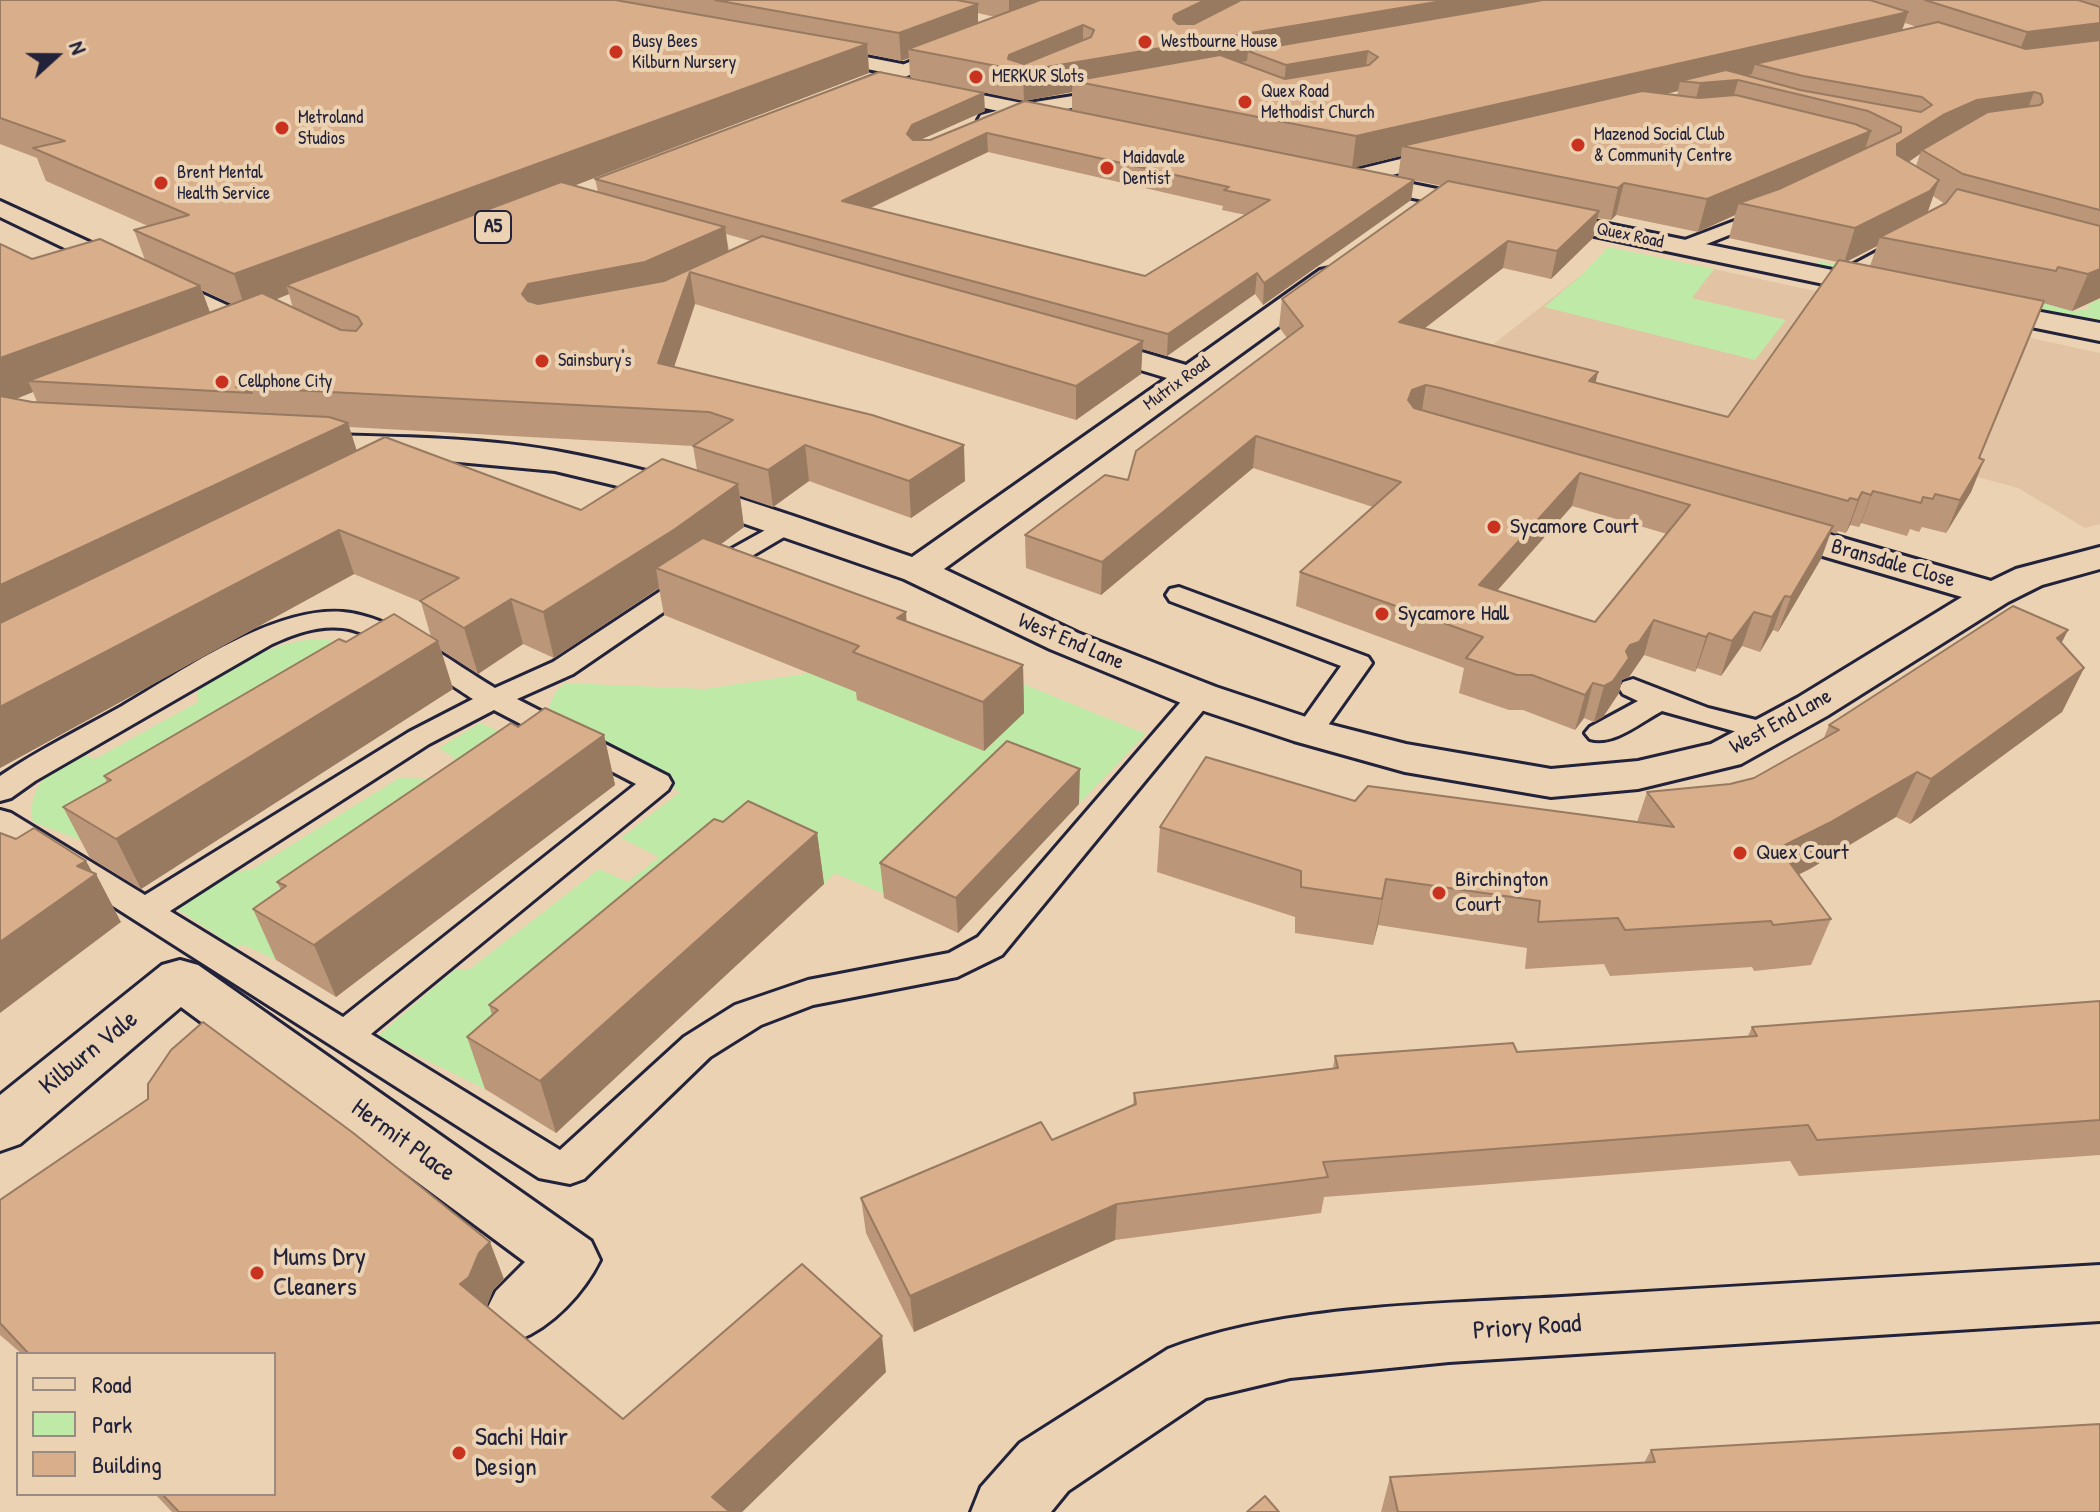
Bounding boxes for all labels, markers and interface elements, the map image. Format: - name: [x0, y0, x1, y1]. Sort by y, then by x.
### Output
- north arrow: [16, 16, 96, 96]
- place label: Busy Bees Kilburn Nursery: [632, 31, 736, 74]
- place label: Westbourne House: [1161, 31, 1278, 53]
- marker: Westbourne House: [1136, 33, 1154, 51]
- text: N: [62, 37, 95, 58]
- marker: Busy Bees Kilburn Nursery: [607, 43, 625, 61]
- place label: MERKUR Slots: [992, 66, 1084, 88]
- marker: MERKUR Slots: [967, 68, 985, 86]
- place label: Quex Road Methodist Church: [1261, 81, 1374, 124]
- marker: Quex Road Methodist Church: [1236, 93, 1254, 111]
- place label: Metroland Studios: [298, 107, 363, 150]
- marker: Metroland Studios: [273, 119, 291, 137]
- place label: Mazenod Social Club & Community Centre: [1594, 124, 1732, 166]
- marker: Mazenod Social Club & Community Centre: [1569, 136, 1587, 154]
- place label: Maidavale Dentist: [1123, 147, 1185, 190]
- marker: Maidavale Dentist: [1098, 159, 1116, 177]
- place label: Brent Mental Health Service: [177, 162, 270, 204]
- marker: Brent Mental Health Service: [152, 174, 170, 192]
- road number: A5: [475, 211, 511, 243]
- street label: Quex Road: [1595, 218, 1665, 254]
- place label: Sainsbury's: [558, 350, 631, 372]
- marker: Sainsbury's: [533, 352, 551, 370]
- street label: Mutrix Road: [1140, 353, 1214, 415]
- place label: Cellphone City: [238, 371, 332, 393]
- marker: Cellphone City: [213, 373, 231, 391]
- place label: Sycamore Court: [1510, 514, 1638, 540]
- marker: Sycamore Court: [1485, 518, 1503, 536]
- street label: Bransdale Close: [1828, 534, 1958, 594]
- place label: Sycamore Hall: [1398, 601, 1509, 627]
- marker: Sycamore Hall: [1373, 605, 1391, 623]
- street label: West End Lane: [1014, 608, 1128, 676]
- street label: West End Lane: [1726, 683, 1836, 761]
- place label: Quex Court: [1756, 840, 1849, 866]
- marker: Quex Court: [1731, 844, 1749, 862]
- place label: Birchington Court: [1455, 867, 1548, 918]
- marker: Birchington Court: [1430, 884, 1448, 902]
- street label: Kilburn Vale: [34, 1004, 144, 1102]
- street label: Hermit Place: [345, 1093, 461, 1189]
- place label: Mums Dry Cleaners: [273, 1242, 366, 1304]
- marker: Mums Dry Cleaners: [248, 1264, 266, 1282]
- street label: Priory Road: [1472, 1309, 1582, 1347]
- legend: [16, 1352, 276, 1496]
- text: Road: [92, 1368, 131, 1400]
- text: Park: [92, 1408, 132, 1440]
- place label: Sachi Hair Design: [475, 1422, 568, 1484]
- marker: Sachi Hair Design: [450, 1444, 468, 1462]
- text: Building: [92, 1448, 162, 1480]

